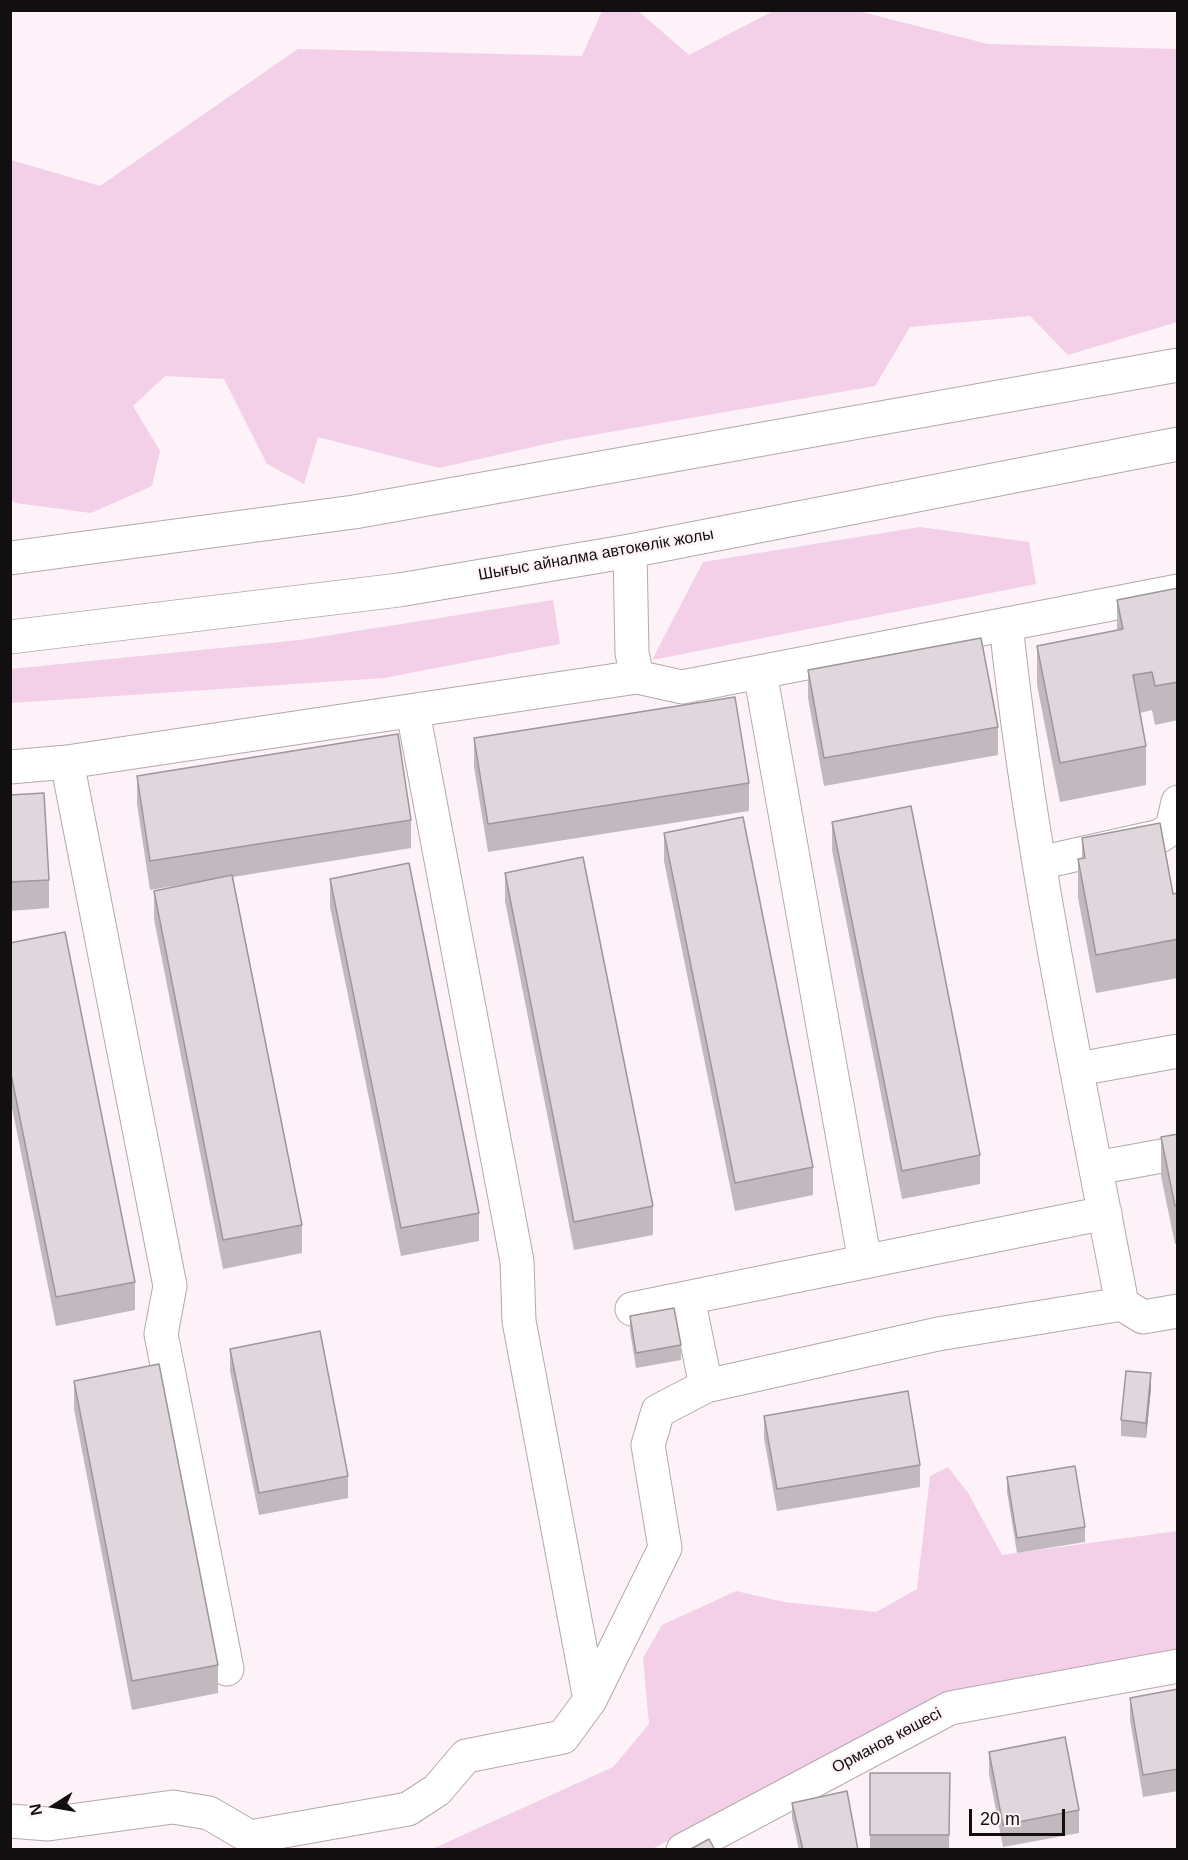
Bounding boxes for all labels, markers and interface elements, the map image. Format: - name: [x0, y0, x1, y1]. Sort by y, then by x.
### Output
- street label: Шығыс айналма автокөлік жолы: [477, 525, 715, 585]
- street label: Орманов көшесі: [829, 1704, 945, 1778]
- north arrow: [24, 1776, 84, 1836]
- scale bar: [972, 1797, 1068, 1835]
- text: N: [26, 1802, 45, 1817]
- text: 20 m: [980, 1809, 1020, 1829]

